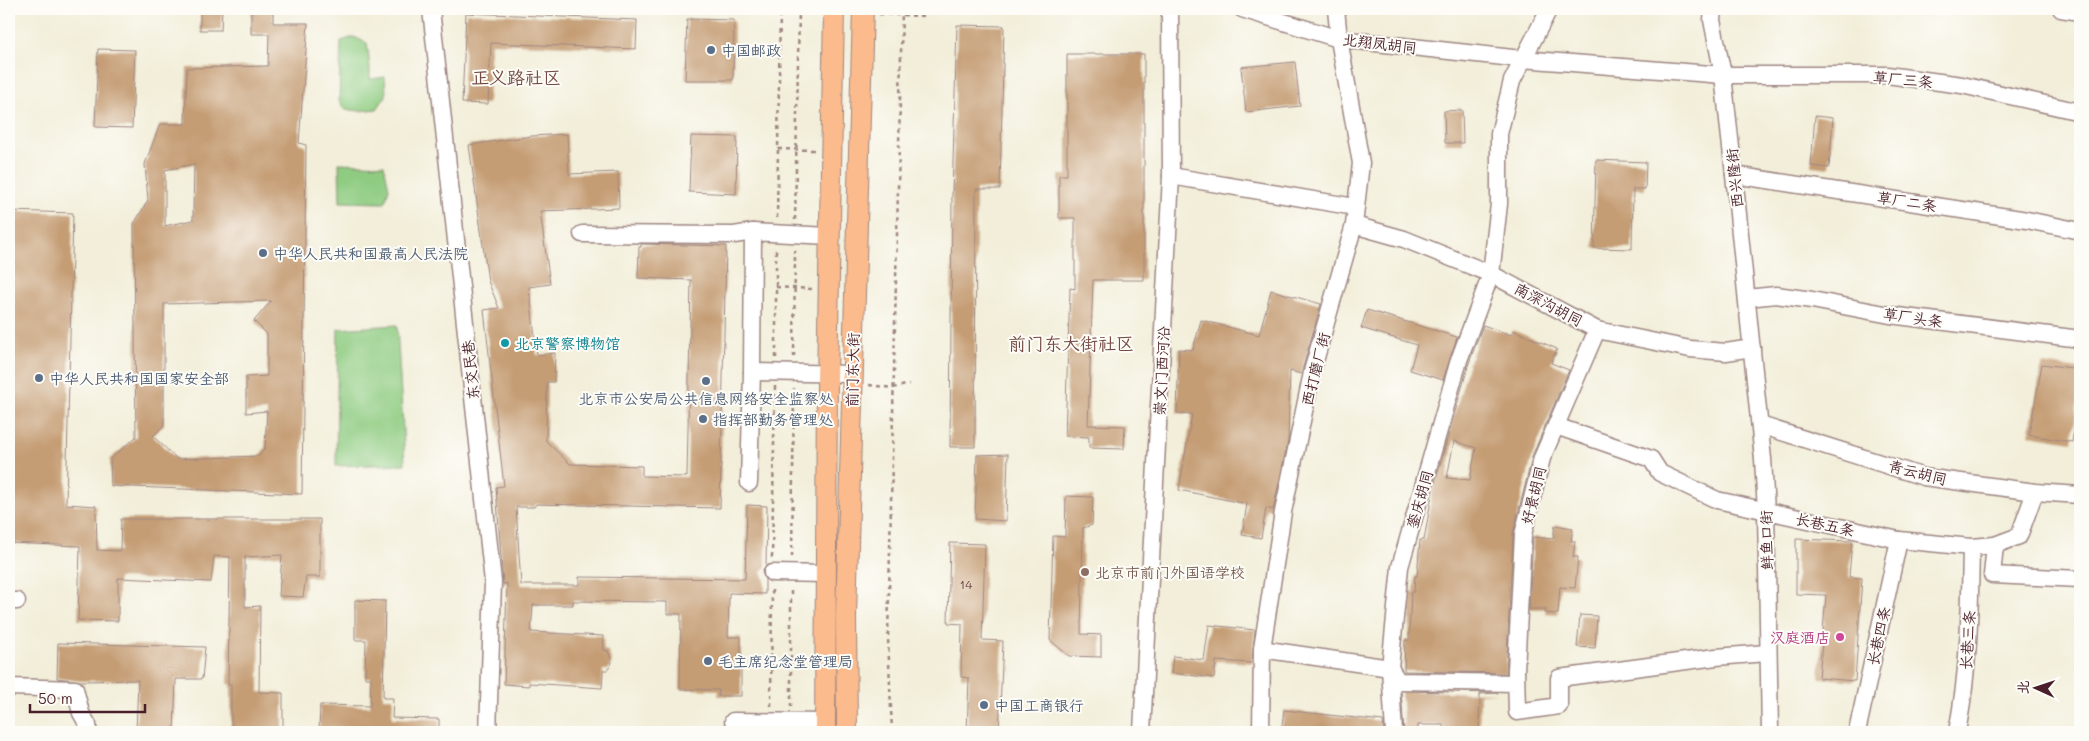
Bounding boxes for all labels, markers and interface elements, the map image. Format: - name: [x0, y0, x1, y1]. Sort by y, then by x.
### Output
- street label: 北翔凤胡同: [1342, 29, 1418, 57]
- place label: 中国邮政: [721, 40, 781, 60]
- marker: 中国邮政: [705, 44, 717, 56]
- district label: 正义路社区: [471, 65, 561, 89]
- street label: 草厂三条: [1872, 66, 1934, 92]
- street label: 西兴隆街: [1721, 147, 1747, 209]
- street label: 草厂二条: [1876, 186, 1938, 216]
- place label: 中华人民共和国最高人民法院: [273, 243, 468, 263]
- marker: 中华人民共和国最高人民法院: [257, 247, 269, 259]
- street label: 南深沟胡同: [1511, 278, 1587, 330]
- street label: 草厂头条: [1882, 303, 1944, 331]
- street label: 崇文门西河沿: [1149, 326, 1173, 416]
- street label: 西打磨厂街: [1296, 330, 1334, 408]
- district label: 前门东大街社区: [1008, 331, 1134, 355]
- street label: 前门东大街: [841, 332, 863, 408]
- place label: 北京警察博物馆: [515, 333, 620, 353]
- marker: 北京警察博物馆: [499, 337, 511, 349]
- street label: 东交民巷: [457, 339, 483, 401]
- place label: 中华人民共和国国家安全部: [49, 368, 229, 388]
- marker: 中华人民共和国国家安全部: [33, 372, 45, 384]
- marker: 北京市公安局公共信息网络安全监察处: [700, 375, 712, 387]
- place label: 北京市公安局公共信息网络安全监察处: [578, 388, 834, 408]
- place label: 指挥部勤务管理处: [713, 409, 833, 429]
- marker: 指挥部勤务管理处: [697, 413, 709, 425]
- street label: 青云胡同: [1886, 455, 1950, 489]
- street label: 好景胡同: [1516, 463, 1550, 527]
- street label: 銮庆胡同: [1401, 467, 1437, 531]
- street label: 长巷五条: [1794, 508, 1856, 540]
- street label: 鲜鱼口街: [1755, 510, 1777, 570]
- place label: 北京市前门外国语学校: [1095, 562, 1245, 582]
- marker: 北京市前门外国语学校: [1079, 566, 1091, 578]
- house number: 14: [960, 576, 972, 592]
- street label: 长巷四条: [1862, 605, 1894, 667]
- street label: 长巷三条: [1955, 609, 1979, 671]
- place label: 汉庭酒店: [1770, 627, 1830, 647]
- marker: 汉庭酒店: [1834, 631, 1846, 643]
- place label: 毛主席纪念堂管理局: [718, 651, 853, 671]
- marker: 毛主席纪念堂管理局: [702, 655, 714, 667]
- north arrow: [2012, 664, 2062, 714]
- text: 北: [2013, 680, 2032, 695]
- scale bar: [30, 681, 145, 713]
- text: 50 m: [38, 688, 73, 708]
- place label: 中国工商银行: [994, 695, 1084, 715]
- marker: 中国工商银行: [978, 699, 990, 711]

